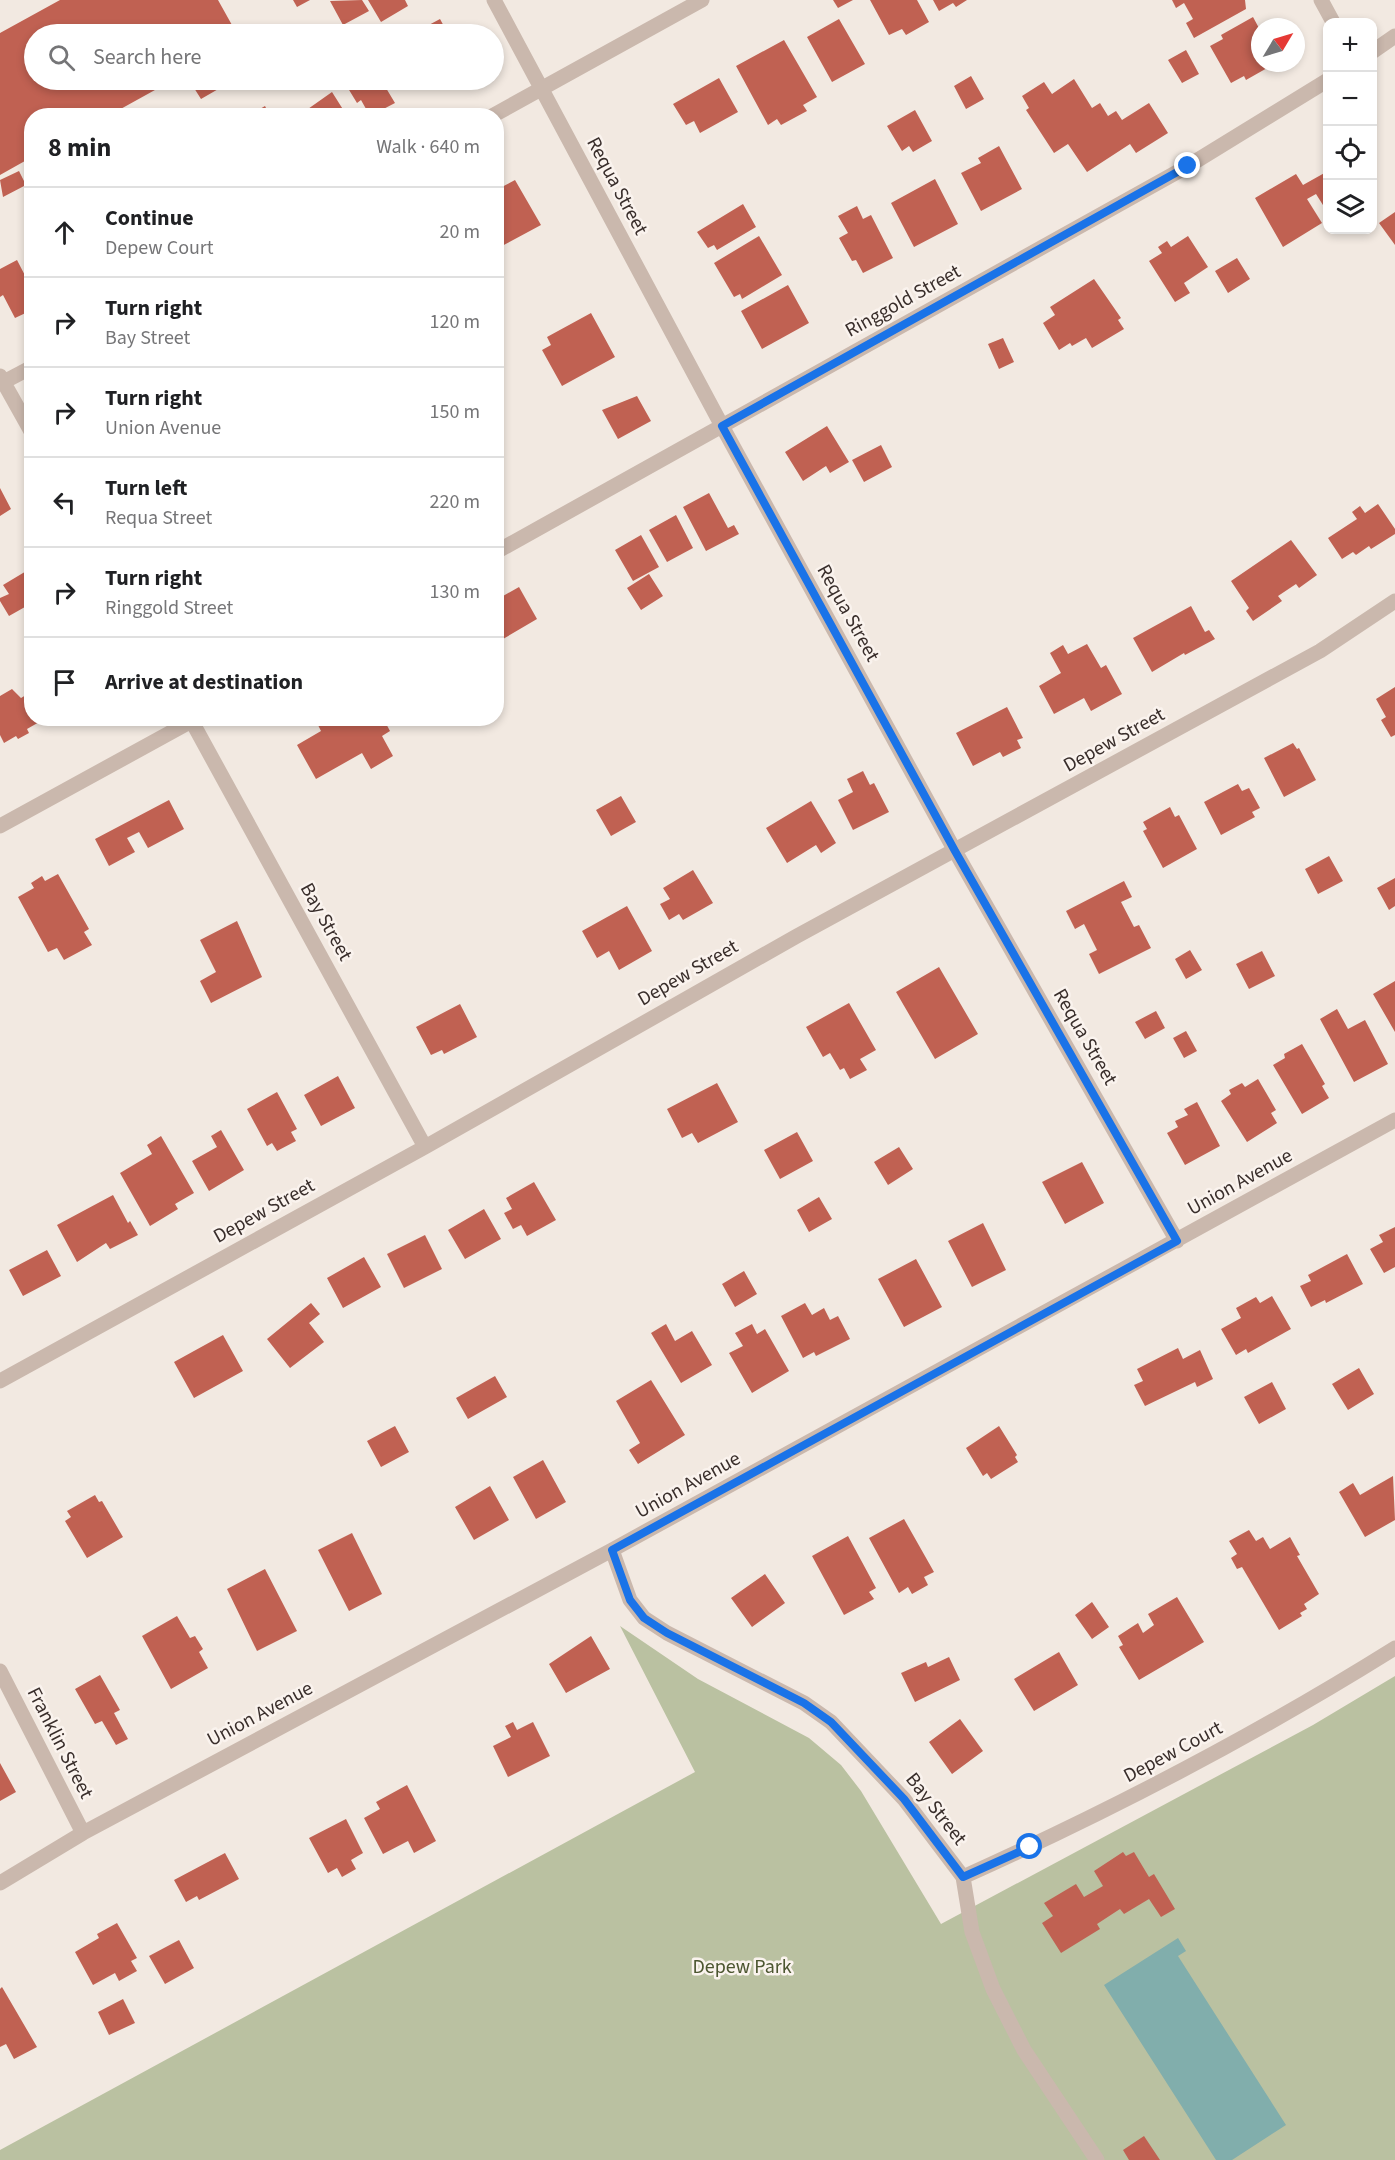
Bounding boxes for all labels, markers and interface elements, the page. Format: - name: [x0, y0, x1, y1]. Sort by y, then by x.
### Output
- north arrow: [1251, 18, 1305, 72]
- map controls: [1323, 18, 1377, 234]
- button: +: [1323, 18, 1377, 72]
- search box: [24, 24, 504, 90]
- icon: search: [45, 41, 78, 74]
- text: Search here: [93, 41, 201, 73]
- button: −: [1323, 72, 1377, 126]
- button: locate: [1323, 126, 1377, 180]
- text: 8 min: [48, 129, 111, 166]
- street label: Requa Street: [579, 132, 655, 240]
- text: Walk · 640 m: [376, 133, 480, 161]
- route end: [1174, 152, 1200, 178]
- button: layers: [1323, 180, 1377, 234]
- text: Continue: [105, 202, 194, 234]
- icon: ahead: [48, 216, 81, 249]
- text: 20 m: [440, 218, 480, 246]
- text: Depew Court: [105, 234, 214, 262]
- street label: Ringgold Street: [840, 258, 966, 344]
- text: Turn right: [105, 292, 202, 324]
- icon: right: [48, 306, 81, 339]
- text: 120 m: [430, 308, 480, 336]
- text: Bay Street: [105, 324, 190, 352]
- text: Turn right: [105, 382, 202, 414]
- icon: right: [48, 396, 81, 429]
- text: 150 m: [430, 398, 480, 426]
- text: Union Avenue: [105, 414, 221, 442]
- text: Turn left: [105, 472, 187, 504]
- icon: left: [48, 486, 81, 519]
- text: 220 m: [430, 488, 480, 516]
- text: Requa Street: [105, 504, 212, 532]
- street label: Requa Street: [810, 559, 886, 667]
- text: Turn right: [105, 562, 202, 594]
- icon: right: [48, 576, 81, 609]
- text: 130 m: [430, 578, 480, 606]
- text: Ringgold Street: [105, 594, 233, 622]
- icon: arrive: [48, 666, 81, 699]
- text: Arrive at destination: [105, 666, 303, 698]
- street label: Depew Street: [1058, 701, 1170, 779]
- street label: Bay Street: [293, 878, 359, 966]
- street label: Depew Street: [633, 933, 744, 1013]
- street label: Requa Street: [1046, 984, 1124, 1091]
- street label: Union Avenue: [1182, 1142, 1298, 1222]
- street label: Depew Street: [208, 1172, 320, 1250]
- street label: Union Avenue: [630, 1445, 746, 1525]
- street label: Union Avenue: [202, 1674, 318, 1754]
- street label: Franklin Street: [20, 1682, 100, 1804]
- street label: Depew Court: [1118, 1714, 1228, 1790]
- street label: Bay Street: [899, 1767, 973, 1851]
- route start: [1016, 1833, 1042, 1859]
- park label: Depew Park: [692, 1953, 792, 1981]

